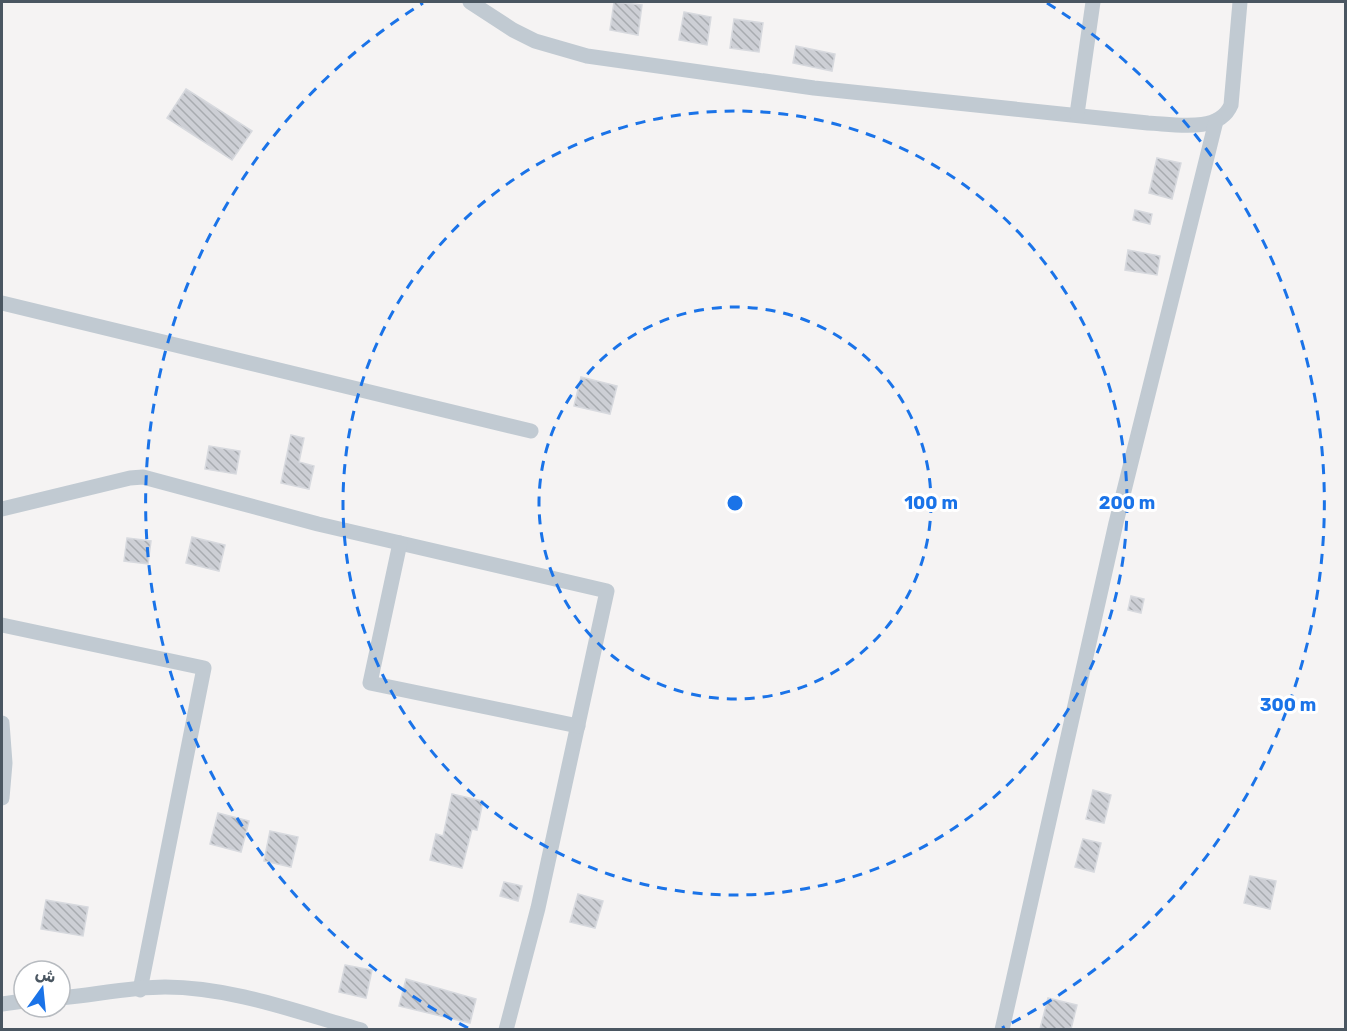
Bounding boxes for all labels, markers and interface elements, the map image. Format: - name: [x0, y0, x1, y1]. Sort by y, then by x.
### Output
- text: 100 m: [904, 492, 958, 514]
- text: 200 m: [1099, 492, 1155, 514]
- centre of rings: [725, 493, 745, 513]
- text: 300 m: [1260, 694, 1316, 716]
- north arrow: [12, 959, 72, 1019]
- text: ش: [33, 963, 58, 987]

